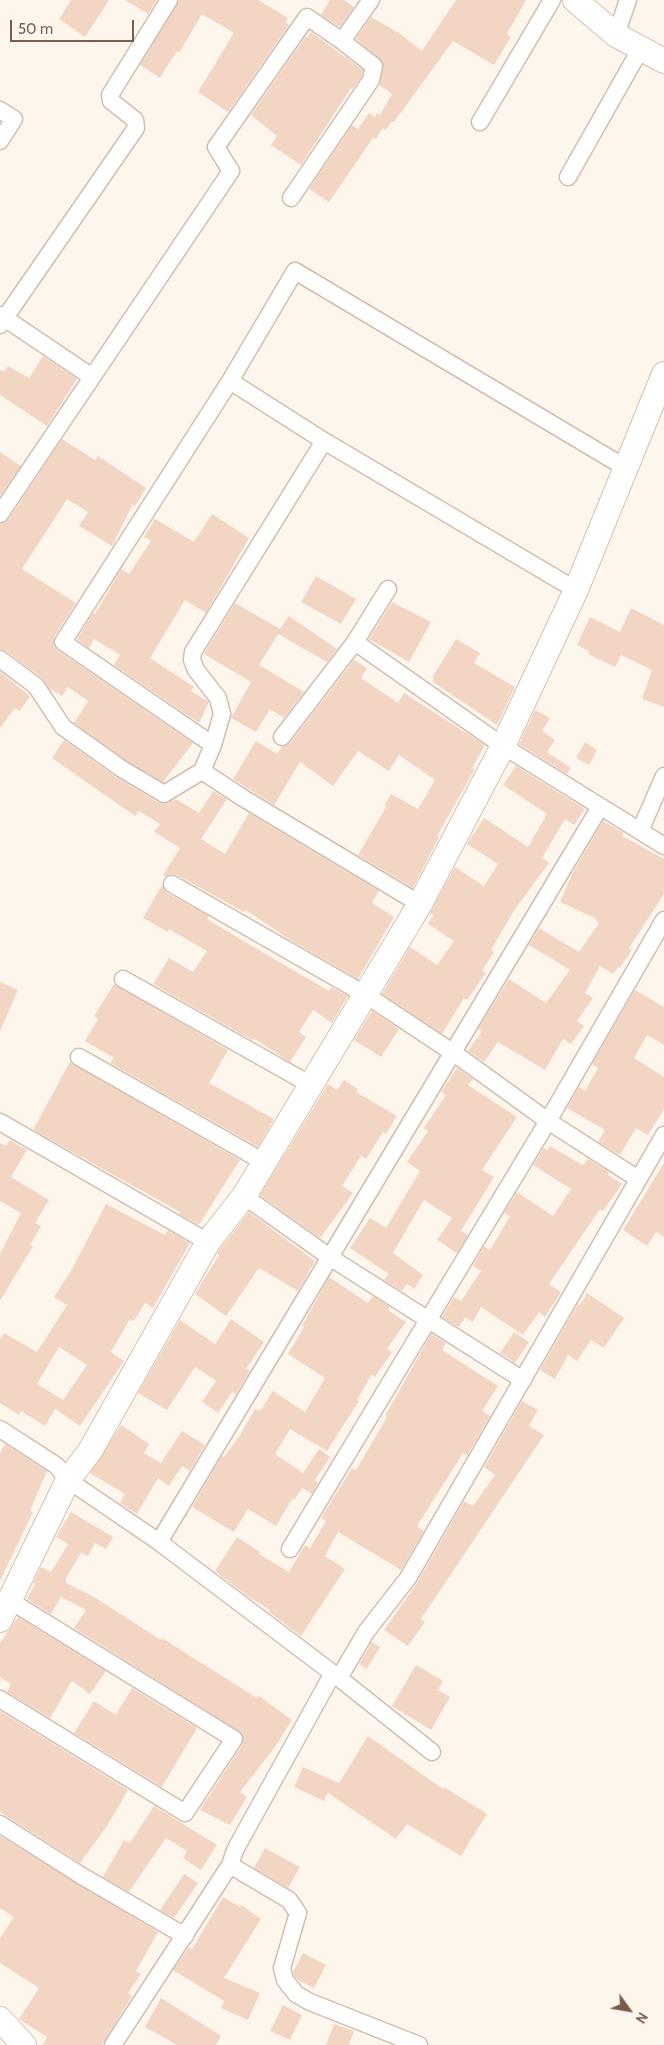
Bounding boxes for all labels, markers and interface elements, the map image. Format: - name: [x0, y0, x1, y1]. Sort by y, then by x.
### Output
- scale bar: [12, 10, 136, 42]
- text: 50 m: [18, 20, 53, 38]
- north arrow: [604, 1985, 654, 2035]
- text: N: [631, 2009, 652, 2027]

